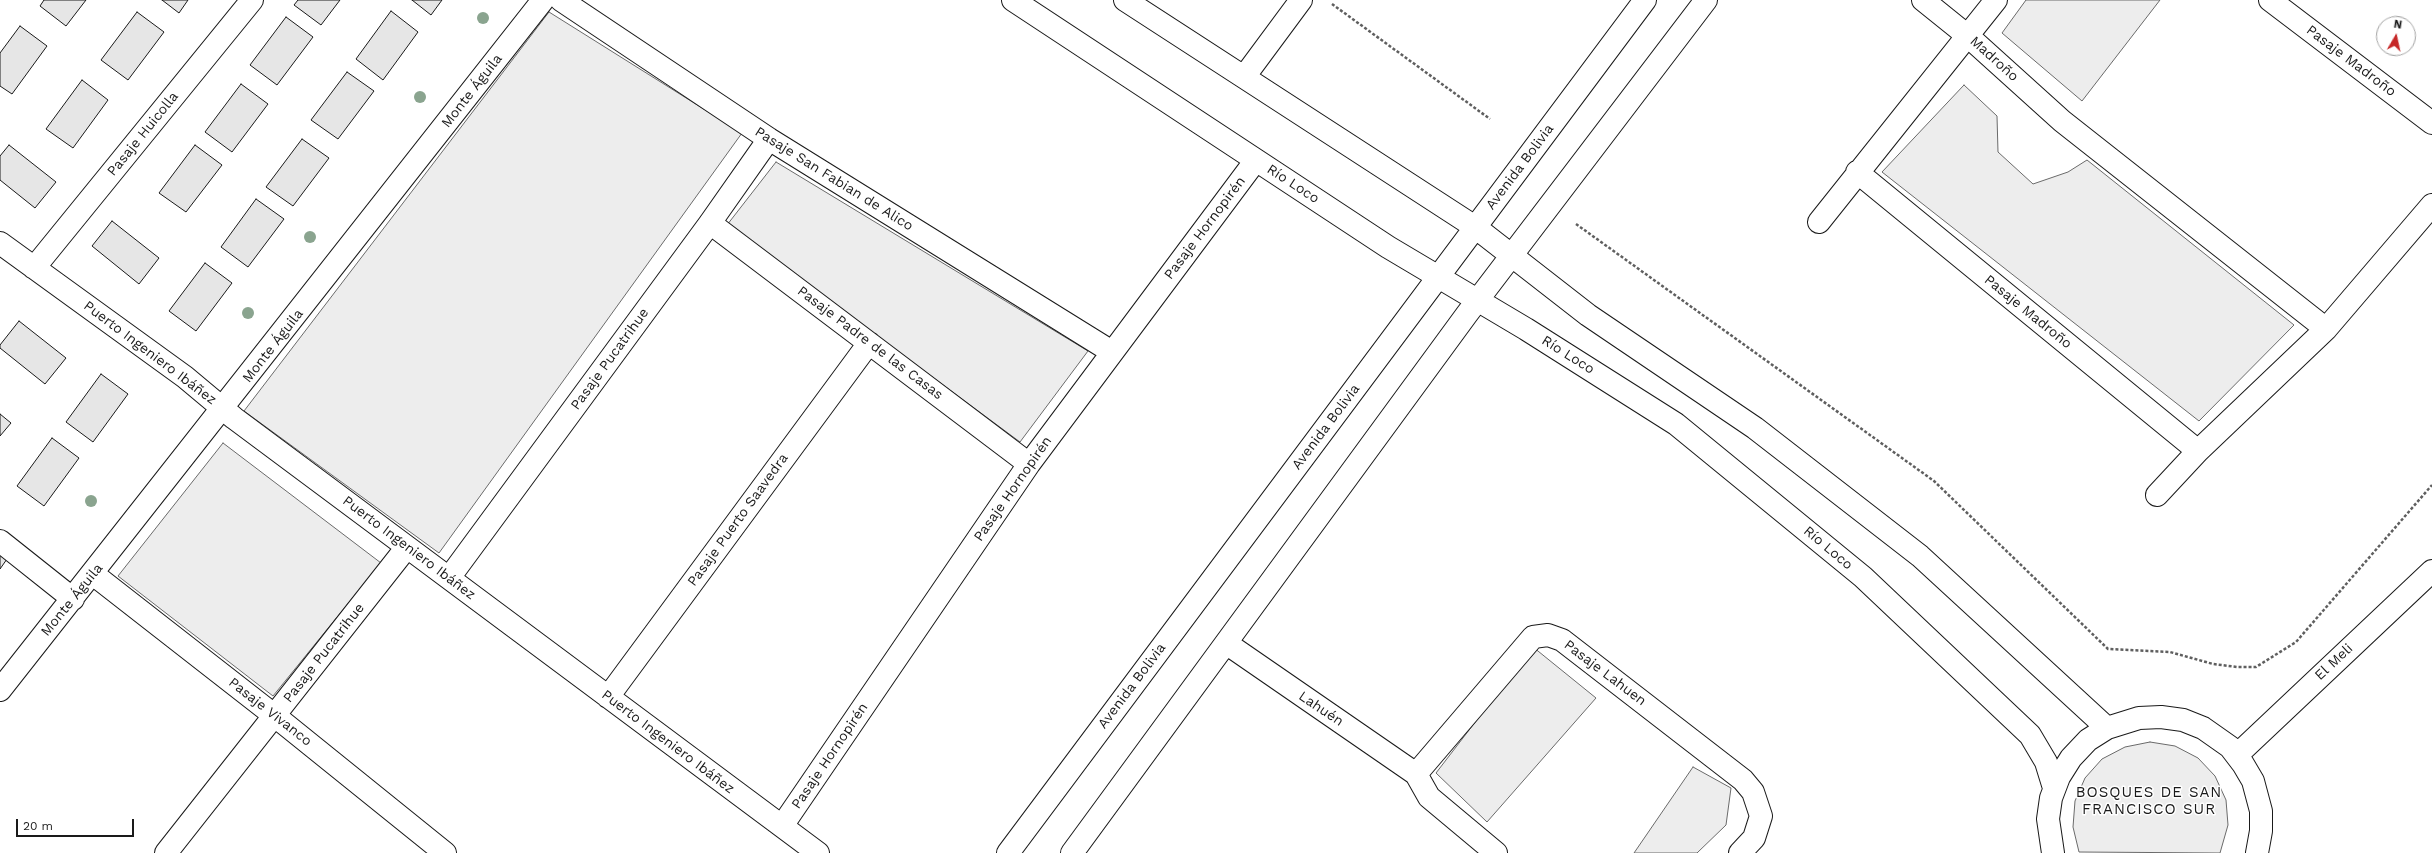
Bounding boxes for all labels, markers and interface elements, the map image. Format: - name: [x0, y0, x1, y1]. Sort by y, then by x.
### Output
- north arrow: [2376, 16, 2416, 56]
- text: N: [2393, 18, 2403, 32]
- street label: Pasaje Madroño: [2303, 22, 2399, 100]
- street label: Madroño: [1966, 33, 2022, 85]
- street label: Monte Águila: [438, 51, 506, 131]
- street label: Pasaje Huicolla: [104, 88, 182, 180]
- street label: Avenida Bolivia: [1482, 121, 1558, 213]
- street label: Pasaje San Fabian de Alico: [752, 123, 916, 235]
- street label: Río Loco: [1264, 161, 1322, 207]
- street label: Pasaje Hornopirén: [1161, 173, 1249, 283]
- street label: Pasaje Madroño: [1981, 272, 2075, 352]
- street label: Pasaje Padre de las Casas: [794, 283, 946, 403]
- street label: Puerto Ingeniero Ibáñez: [80, 298, 220, 408]
- street label: Pasaje Pucatrihue: [567, 305, 653, 413]
- street label: Monte Águila: [239, 306, 307, 386]
- street label: Río Loco: [1539, 332, 1597, 378]
- street label: Avenida Bolivia: [1288, 381, 1364, 473]
- street label: Pasaje Hornopirén: [970, 433, 1056, 545]
- street label: Pasaje Puerto Saavedra: [684, 450, 792, 590]
- street label: Puerto Ingeniero Ibáñez: [339, 493, 479, 603]
- street label: Río Loco: [1800, 523, 1856, 573]
- street label: Monte Águila: [38, 560, 106, 640]
- street label: Pasaje Pucatrihue: [280, 600, 368, 706]
- street label: Pasaje Lahuen: [1561, 637, 1649, 709]
- street label: Avenida Bolivia: [1094, 640, 1170, 732]
- street label: El Meli: [2311, 640, 2357, 684]
- street label: Pasaje Vivanco: [225, 674, 315, 750]
- street label: Puerto Ingeniero Ibáñez: [598, 687, 738, 797]
- street label: Lahuén: [1295, 688, 1347, 730]
- street label: Pasaje Hornopirén: [788, 700, 872, 812]
- district label: BOSQUES DE SAN FRANCISCO SUR: [2076, 784, 2222, 819]
- scale bar: [18, 811, 136, 837]
- text: 20 m: [23, 819, 53, 833]

